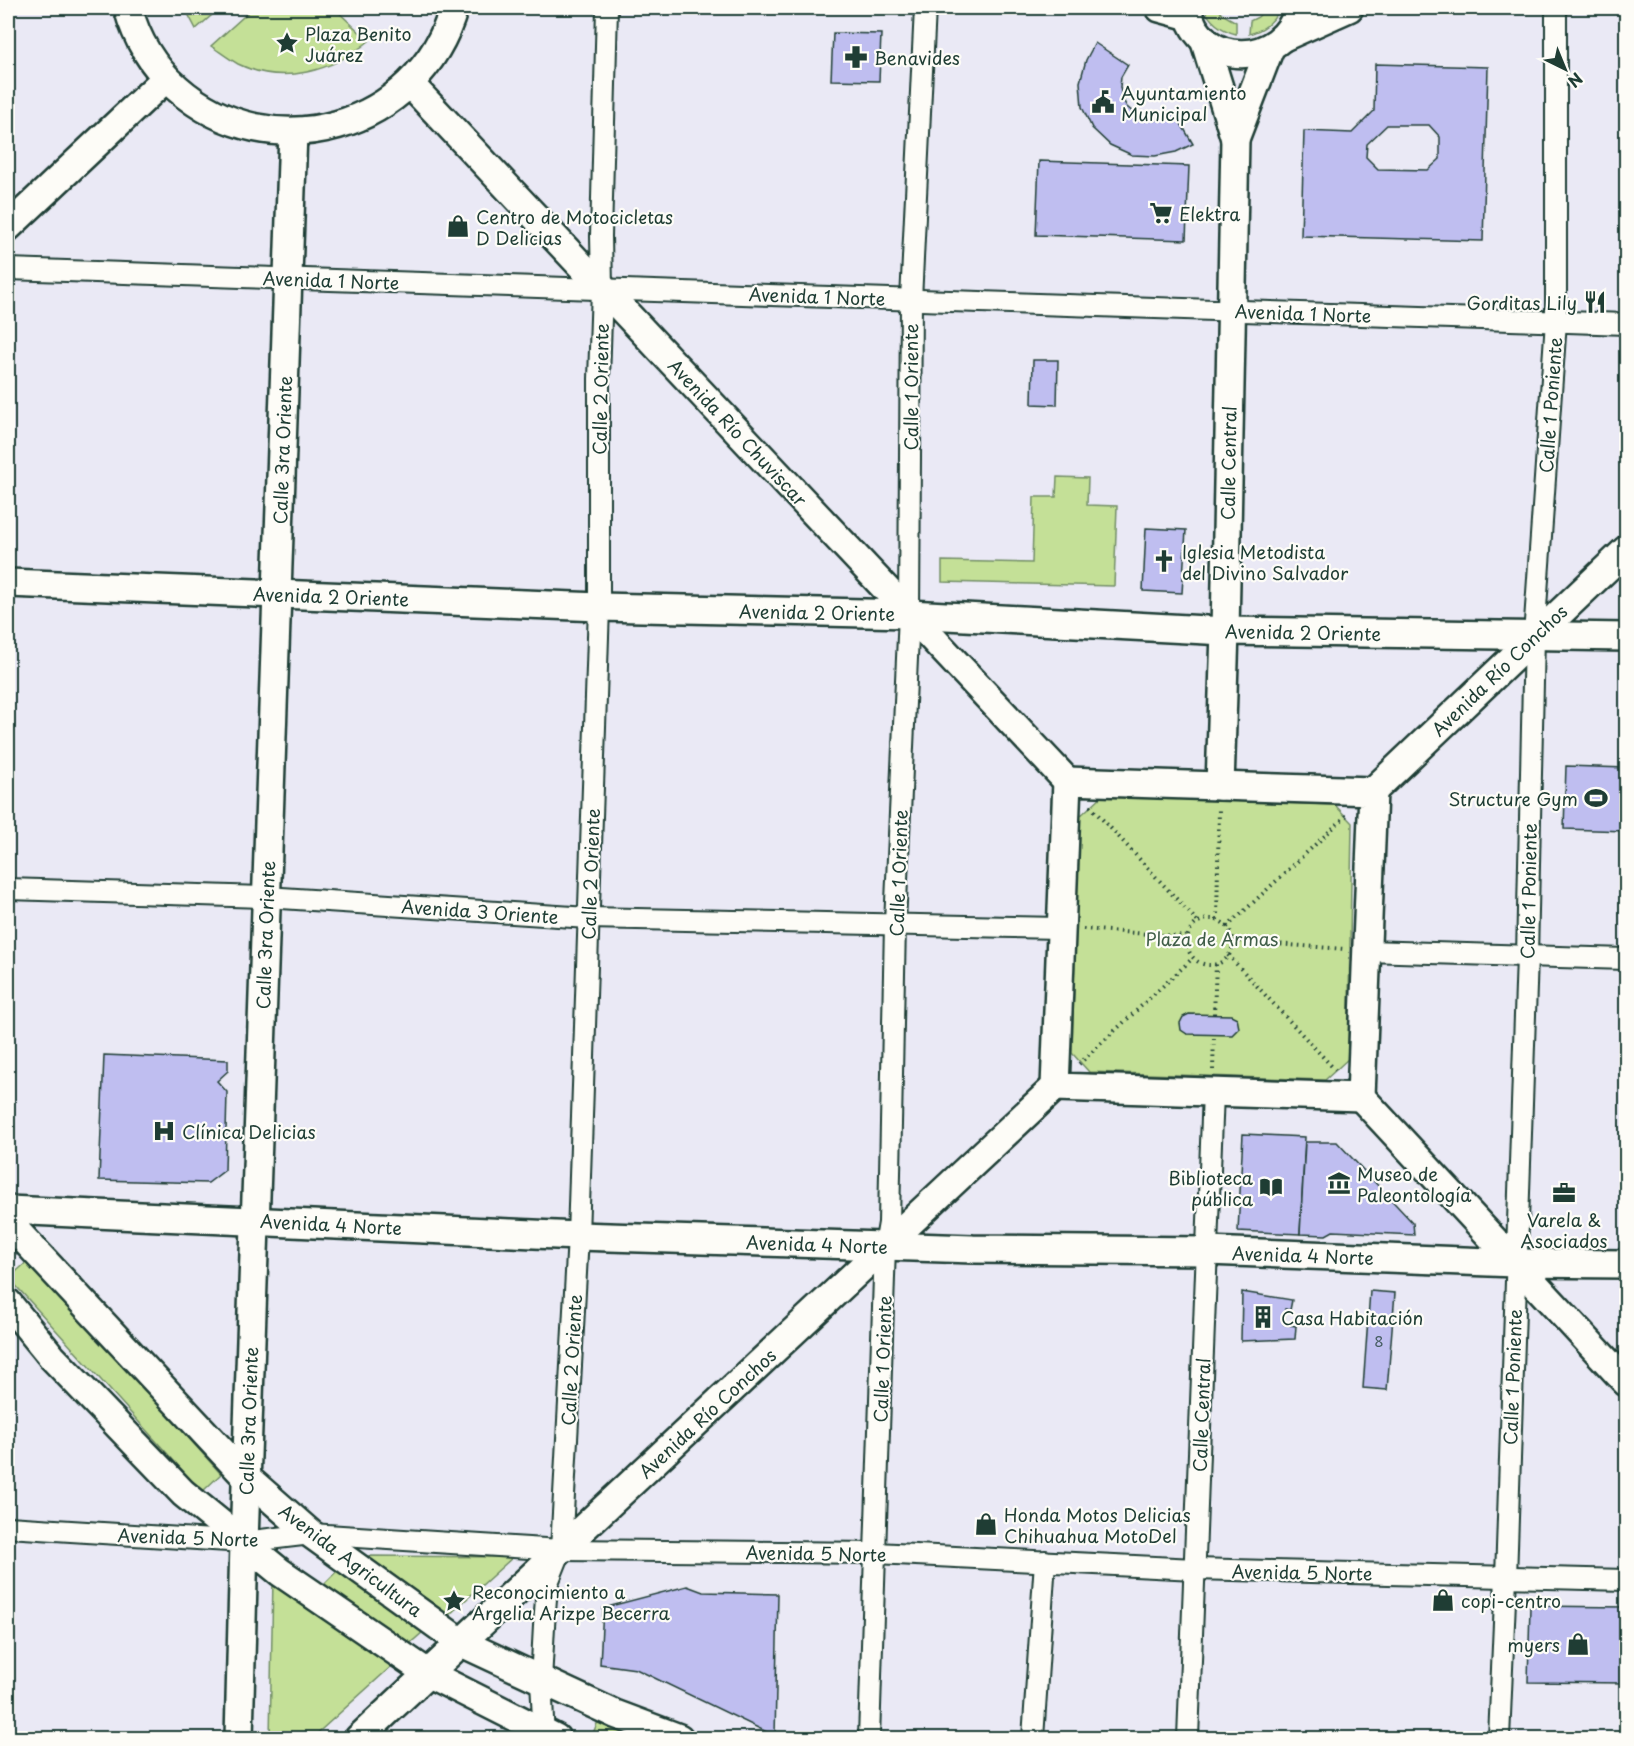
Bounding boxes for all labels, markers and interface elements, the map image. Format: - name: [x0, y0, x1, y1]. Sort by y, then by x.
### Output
- place label: Plaza Benito Juárez: [305, 20, 411, 68]
- place icon: Plaza Benito Juárez: [274, 30, 300, 56]
- north arrow: [1535, 39, 1595, 99]
- pharmacy icon: Benavides: [843, 44, 869, 70]
- place label: Benavides: [874, 44, 960, 71]
- text: N: [1563, 68, 1589, 94]
- place label: Ayuntamiento Municipal: [1121, 79, 1246, 127]
- public building icon: Ayuntamiento Municipal: [1090, 89, 1116, 115]
- supermarket icon: Elektra: [1148, 200, 1174, 226]
- place label: Elektra: [1179, 200, 1240, 227]
- place label: Centro de Motocicletas D Delicias: [476, 203, 673, 251]
- shop icon: Centro de Motocicletas D Delicias: [445, 213, 471, 239]
- street label: Avenida 1 Norte: [262, 264, 400, 296]
- street label: Avenida 1 Norte: [748, 280, 886, 312]
- place label: Gorditas Lily: [1467, 289, 1577, 316]
- restaurant icon: Gorditas Lily: [1582, 289, 1608, 315]
- street label: Avenida 1 Norte: [1234, 297, 1372, 329]
- street label: Calle 2 Oriente: [585, 323, 615, 455]
- street label: Calle 1 Oriente: [897, 323, 924, 450]
- street label: Calle 1 Poniente: [1532, 336, 1568, 474]
- street label: Avenida Río Chuviscar: [662, 352, 814, 512]
- street label: Calle 3ra Oriente: [266, 375, 298, 525]
- street label: Calle Central: [1214, 406, 1242, 520]
- place label: Iglesia Metodista del Divino Salvador: [1182, 538, 1349, 586]
- church icon: Iglesia Metodista del Divino Salvador: [1151, 548, 1177, 574]
- street label: Avenida 2 Oriente: [252, 580, 410, 612]
- street label: Avenida 2 Oriente: [739, 597, 895, 627]
- street label: Avenida Río Conchos: [1425, 598, 1573, 742]
- street label: Avenida 2 Oriente: [1225, 617, 1381, 647]
- place label: Structure Gym: [1448, 785, 1578, 812]
- sports icon: Structure Gym: [1583, 785, 1609, 811]
- street label: Calle 2 Oriente: [574, 808, 606, 940]
- street label: Calle 1 Oriente: [882, 809, 914, 937]
- street label: Calle 1 Poniente: [1513, 823, 1543, 959]
- street label: Calle 3ra Oriente: [249, 860, 281, 1010]
- street label: Avenida 3 Oriente: [401, 892, 560, 930]
- park label: Plaza de Armas: [1146, 925, 1278, 952]
- hospital icon: Clínica Delicias: [151, 1118, 177, 1144]
- place label: Clínica Delicias: [182, 1118, 316, 1145]
- place label: Museo de Paleontología: [1357, 1160, 1472, 1208]
- place label: Biblioteca pública: [1168, 1164, 1254, 1212]
- museum icon: Museo de Paleontología: [1326, 1170, 1352, 1196]
- library icon: Biblioteca pública: [1258, 1174, 1284, 1200]
- office icon: Varela & Asociados: [1551, 1180, 1577, 1206]
- place label: Varela & Asociados: [1520, 1206, 1608, 1254]
- street label: Avenida 4 Norte: [259, 1207, 403, 1241]
- street label: Avenida 4 Norte: [746, 1228, 888, 1260]
- street label: Avenida 4 Norte: [1232, 1239, 1374, 1271]
- street label: Calle 2 Oriente: [554, 1293, 588, 1426]
- street label: Calle 1 Oriente: [866, 1295, 898, 1423]
- building icon: Casa Habitación: [1250, 1304, 1276, 1330]
- place label: Casa Habitación: [1281, 1304, 1423, 1331]
- street label: Calle 1 Poniente: [1496, 1308, 1528, 1445]
- house number: 8: [1374, 1329, 1384, 1352]
- street label: Avenida Río Conchos: [632, 1342, 782, 1484]
- street label: Calle 3ra Oriente: [232, 1346, 264, 1496]
- street label: Calle Central: [1186, 1357, 1216, 1473]
- street label: Avenida Agricultura: [274, 1497, 428, 1623]
- place label: Honda Motos Delicias Chihuahua MotoDel: [1004, 1501, 1191, 1549]
- shop icon: Honda Motos Delicias Chihuahua MotoDel: [973, 1511, 999, 1537]
- street label: Avenida 5 Norte: [117, 1521, 259, 1553]
- street label: Avenida 5 Norte: [745, 1538, 887, 1568]
- street label: Avenida 5 Norte: [1231, 1557, 1373, 1587]
- place label: Reconocimiento a Argelia Arizpe Becerra: [472, 1578, 671, 1626]
- shop icon: copi-centro: [1430, 1587, 1456, 1613]
- place label: copi-centro: [1461, 1587, 1561, 1614]
- place icon: Reconocimiento a Argelia Arizpe Becerra: [441, 1588, 467, 1614]
- place label: myers: [1507, 1631, 1560, 1658]
- shop icon: myers: [1565, 1631, 1591, 1657]

